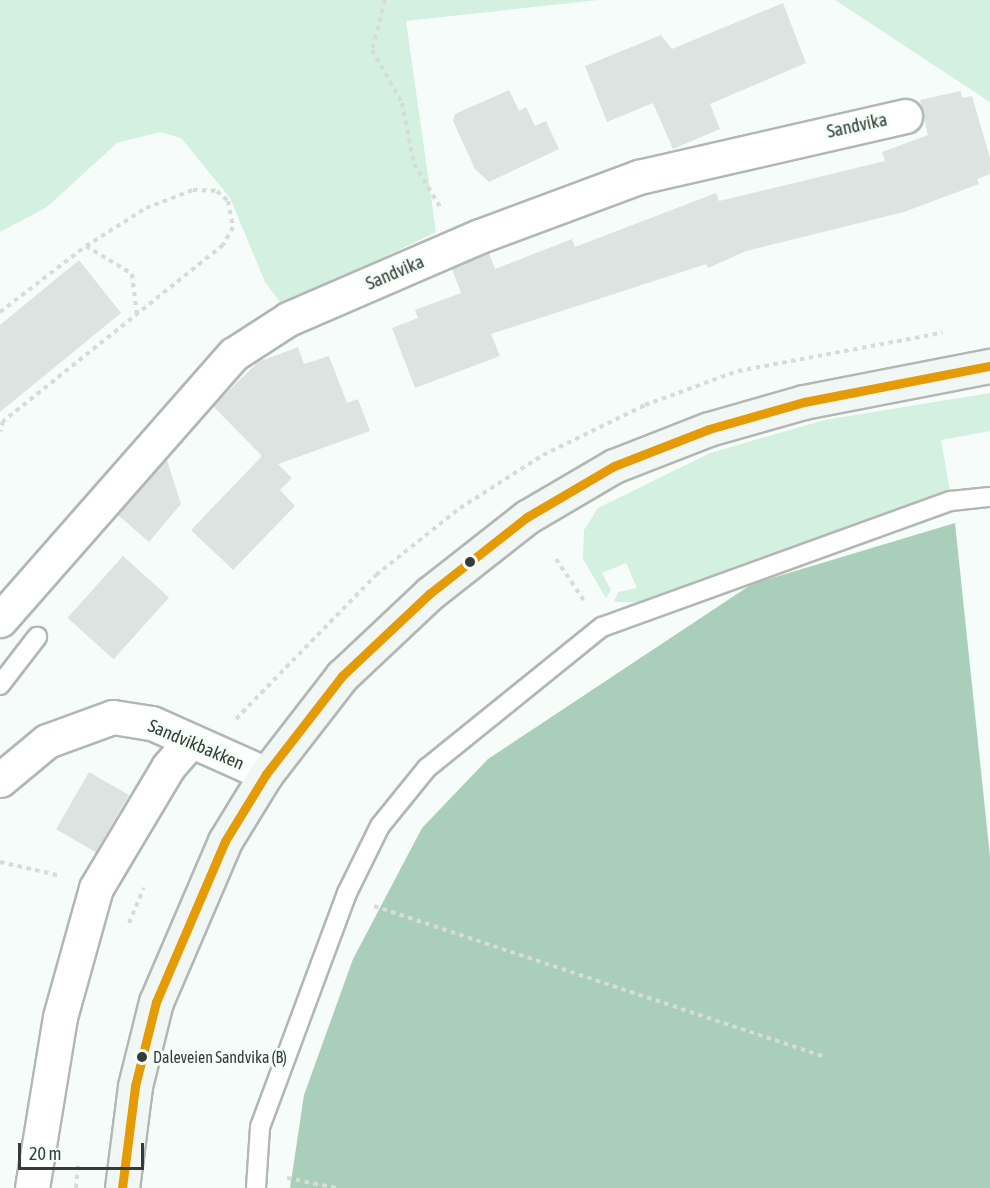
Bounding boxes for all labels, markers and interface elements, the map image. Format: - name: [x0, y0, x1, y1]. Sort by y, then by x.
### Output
- street label: Sandvika: [825, 109, 889, 143]
- street label: Sandvika: [363, 251, 427, 295]
- unlabelled marker: [464, 556, 476, 568]
- street label: Sandvikbakken: [145, 715, 247, 775]
- place label: Daleveien Sandvika (B): [153, 1047, 287, 1067]
- marker: Daleveien Sandvika (B): [136, 1051, 148, 1063]
- scale bar: [21, 1131, 147, 1169]
- text: 20 m: [29, 1143, 61, 1164]

